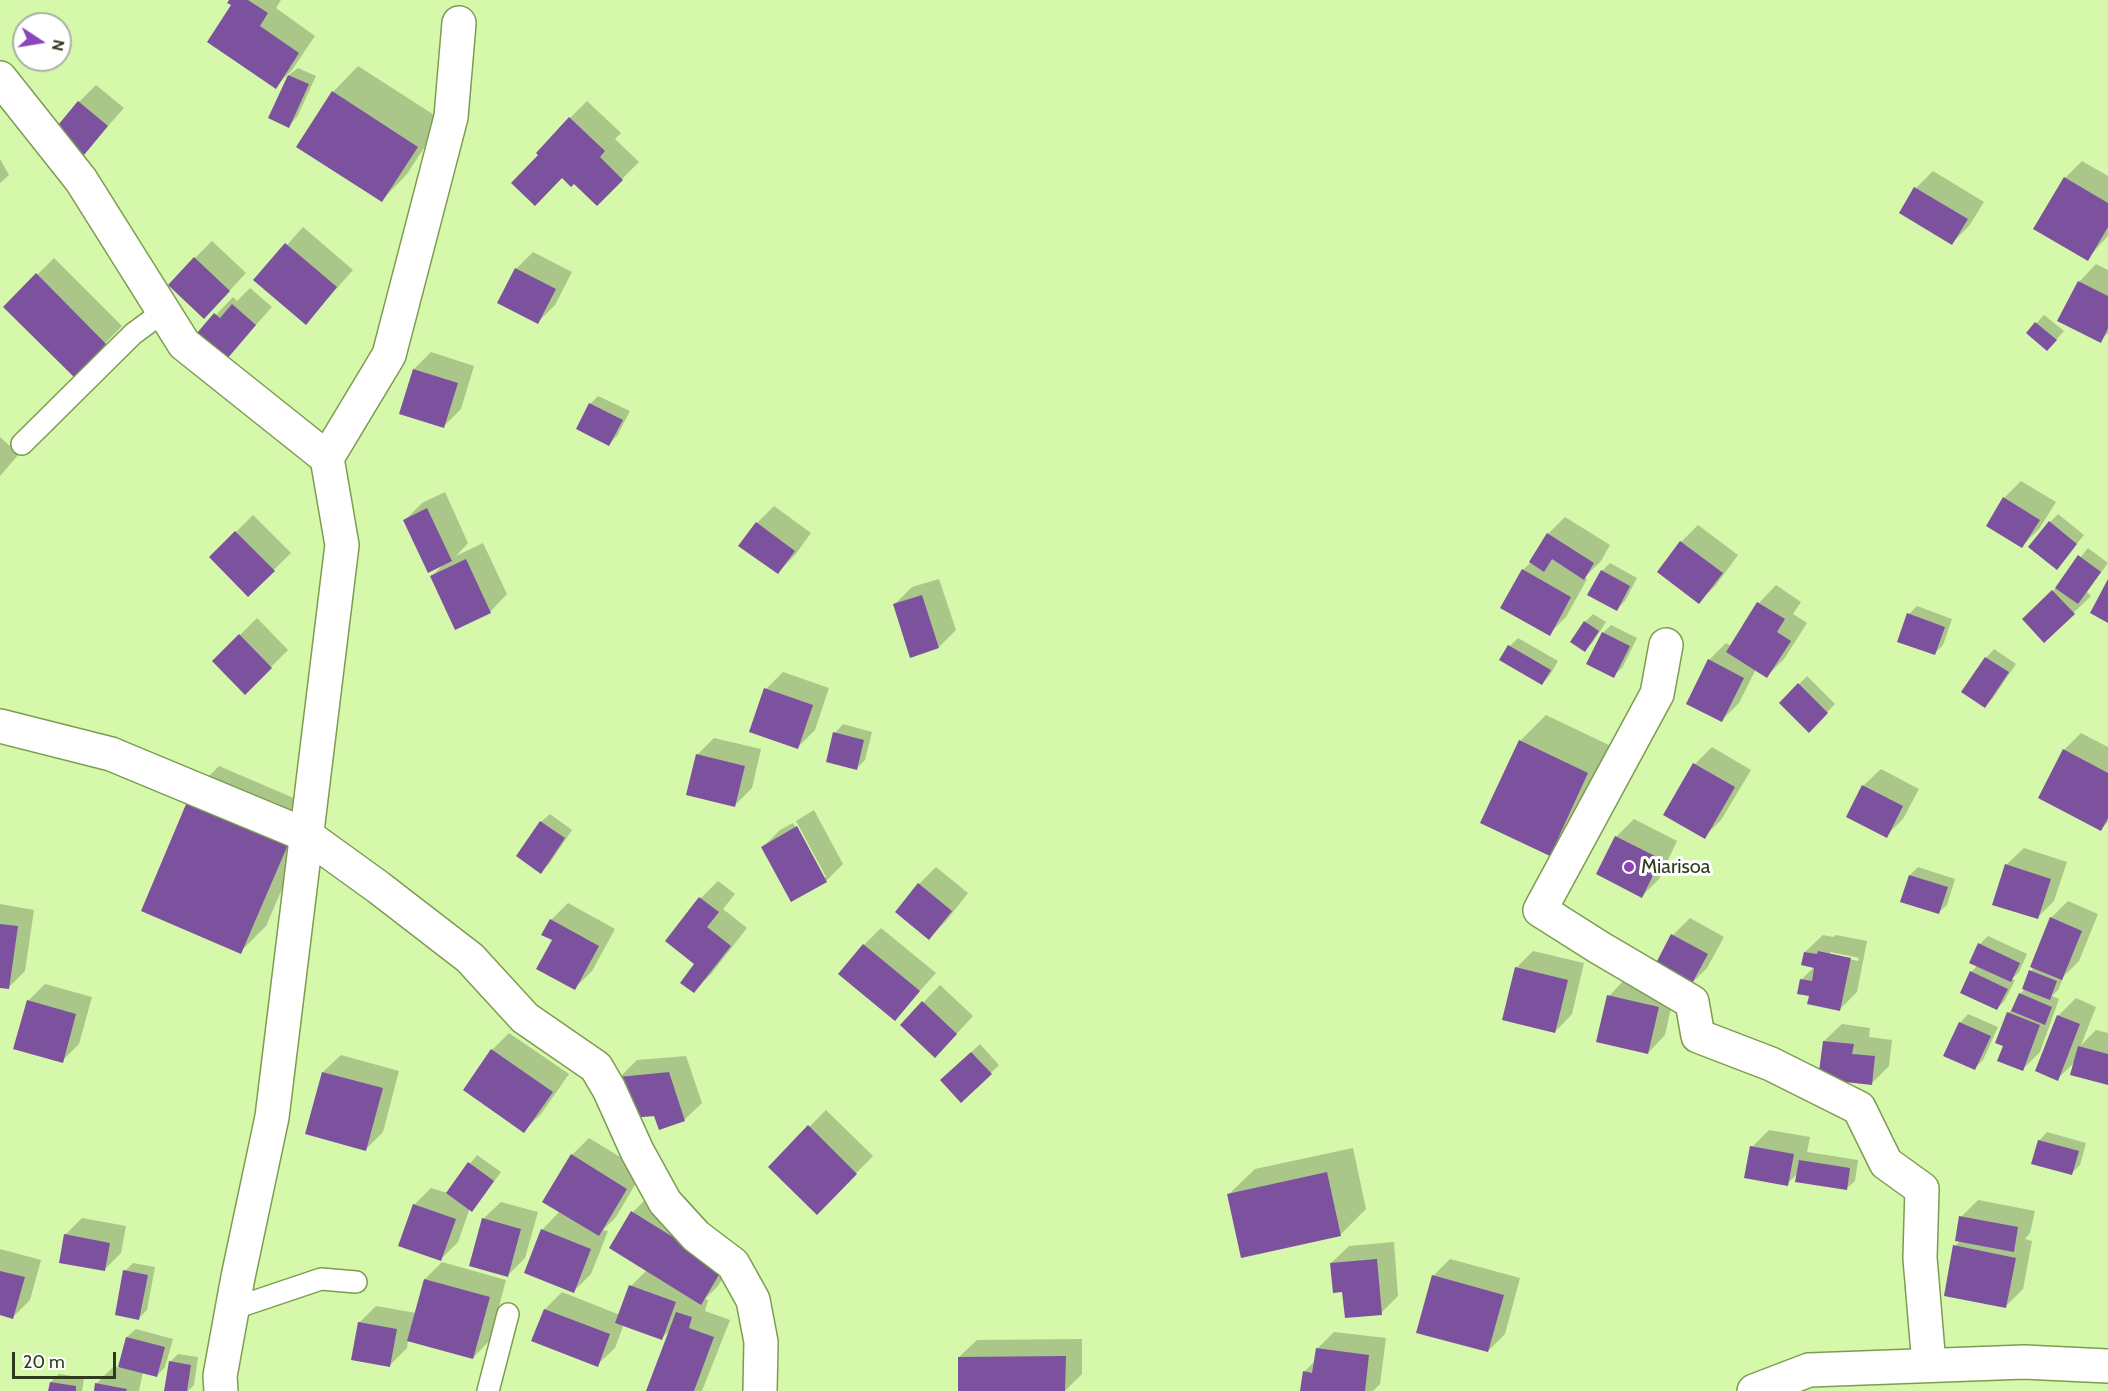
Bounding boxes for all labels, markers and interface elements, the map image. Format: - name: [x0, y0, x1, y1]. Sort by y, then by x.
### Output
- north arrow: [12, 12, 72, 72]
- text: N: [48, 38, 69, 53]
- place label: Miarisoa: [1641, 855, 1710, 879]
- marker: Miarisoa: [1622, 860, 1636, 874]
- scale bar: [15, 1340, 118, 1378]
- text: 20 m: [23, 1351, 65, 1373]

